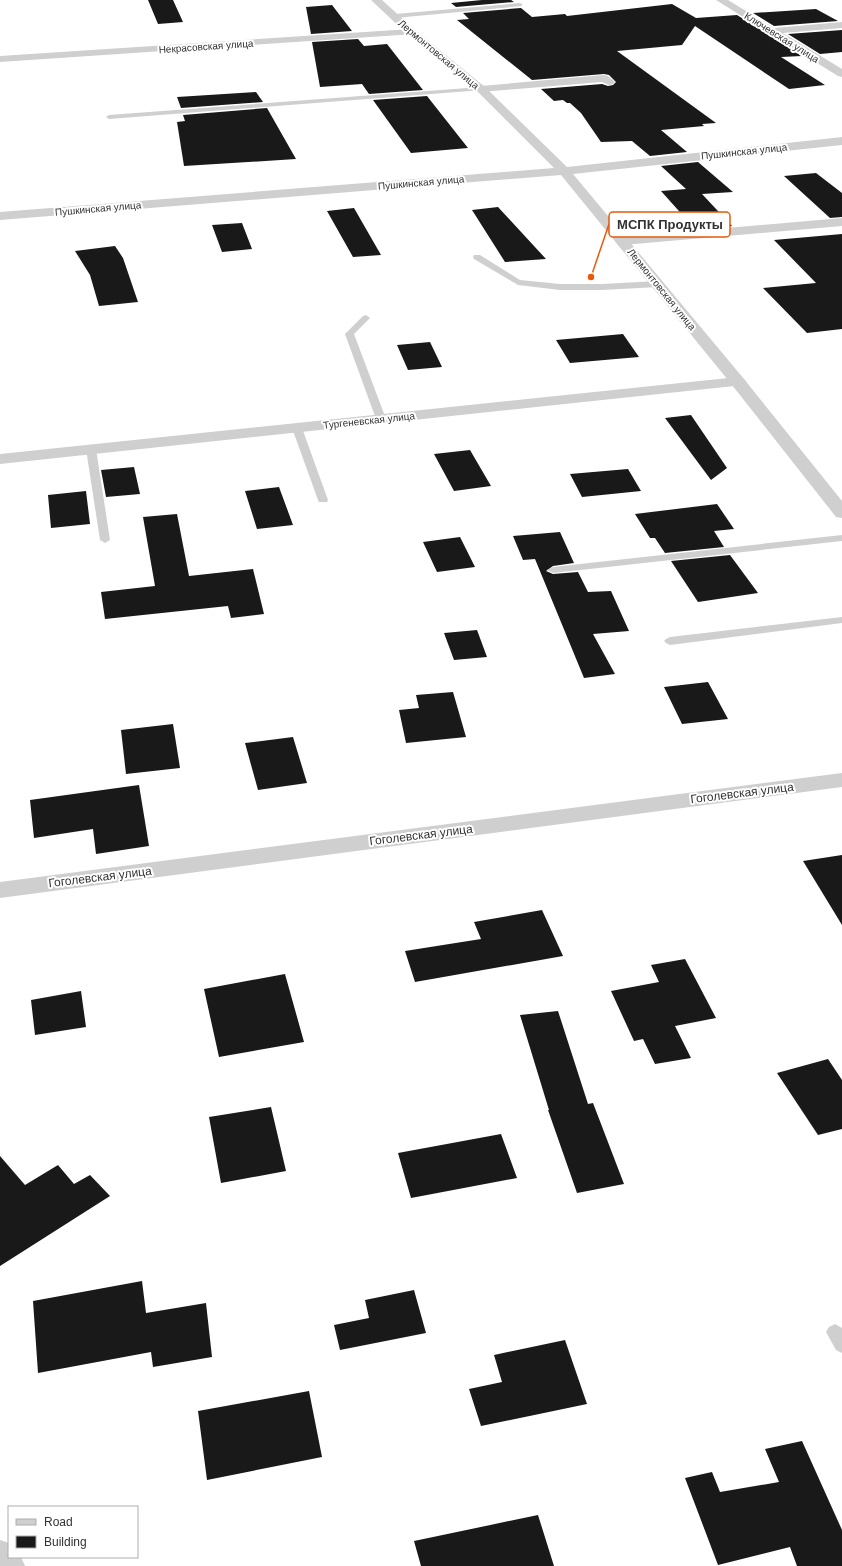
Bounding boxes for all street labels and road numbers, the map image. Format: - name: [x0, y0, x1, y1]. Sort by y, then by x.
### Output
- street label: Ключевская улица: [742, 10, 821, 65]
- street label: Лермонтовская улица: [396, 17, 482, 92]
- street label: Некрасовская улица: [158, 38, 254, 55]
- street label: Пушкинская улица: [700, 141, 788, 161]
- street label: Пушкинская улица: [377, 173, 465, 192]
- street label: Пушкинская улица: [54, 199, 142, 218]
- street label: Лермонтовская улица: [625, 246, 698, 333]
- street label: Тургеневская улица: [323, 410, 416, 431]
- street label: Гоголевская улица: [690, 780, 795, 806]
- street label: Гоголевская улица: [369, 822, 474, 848]
- street label: Гоголевская улица: [48, 864, 153, 890]

